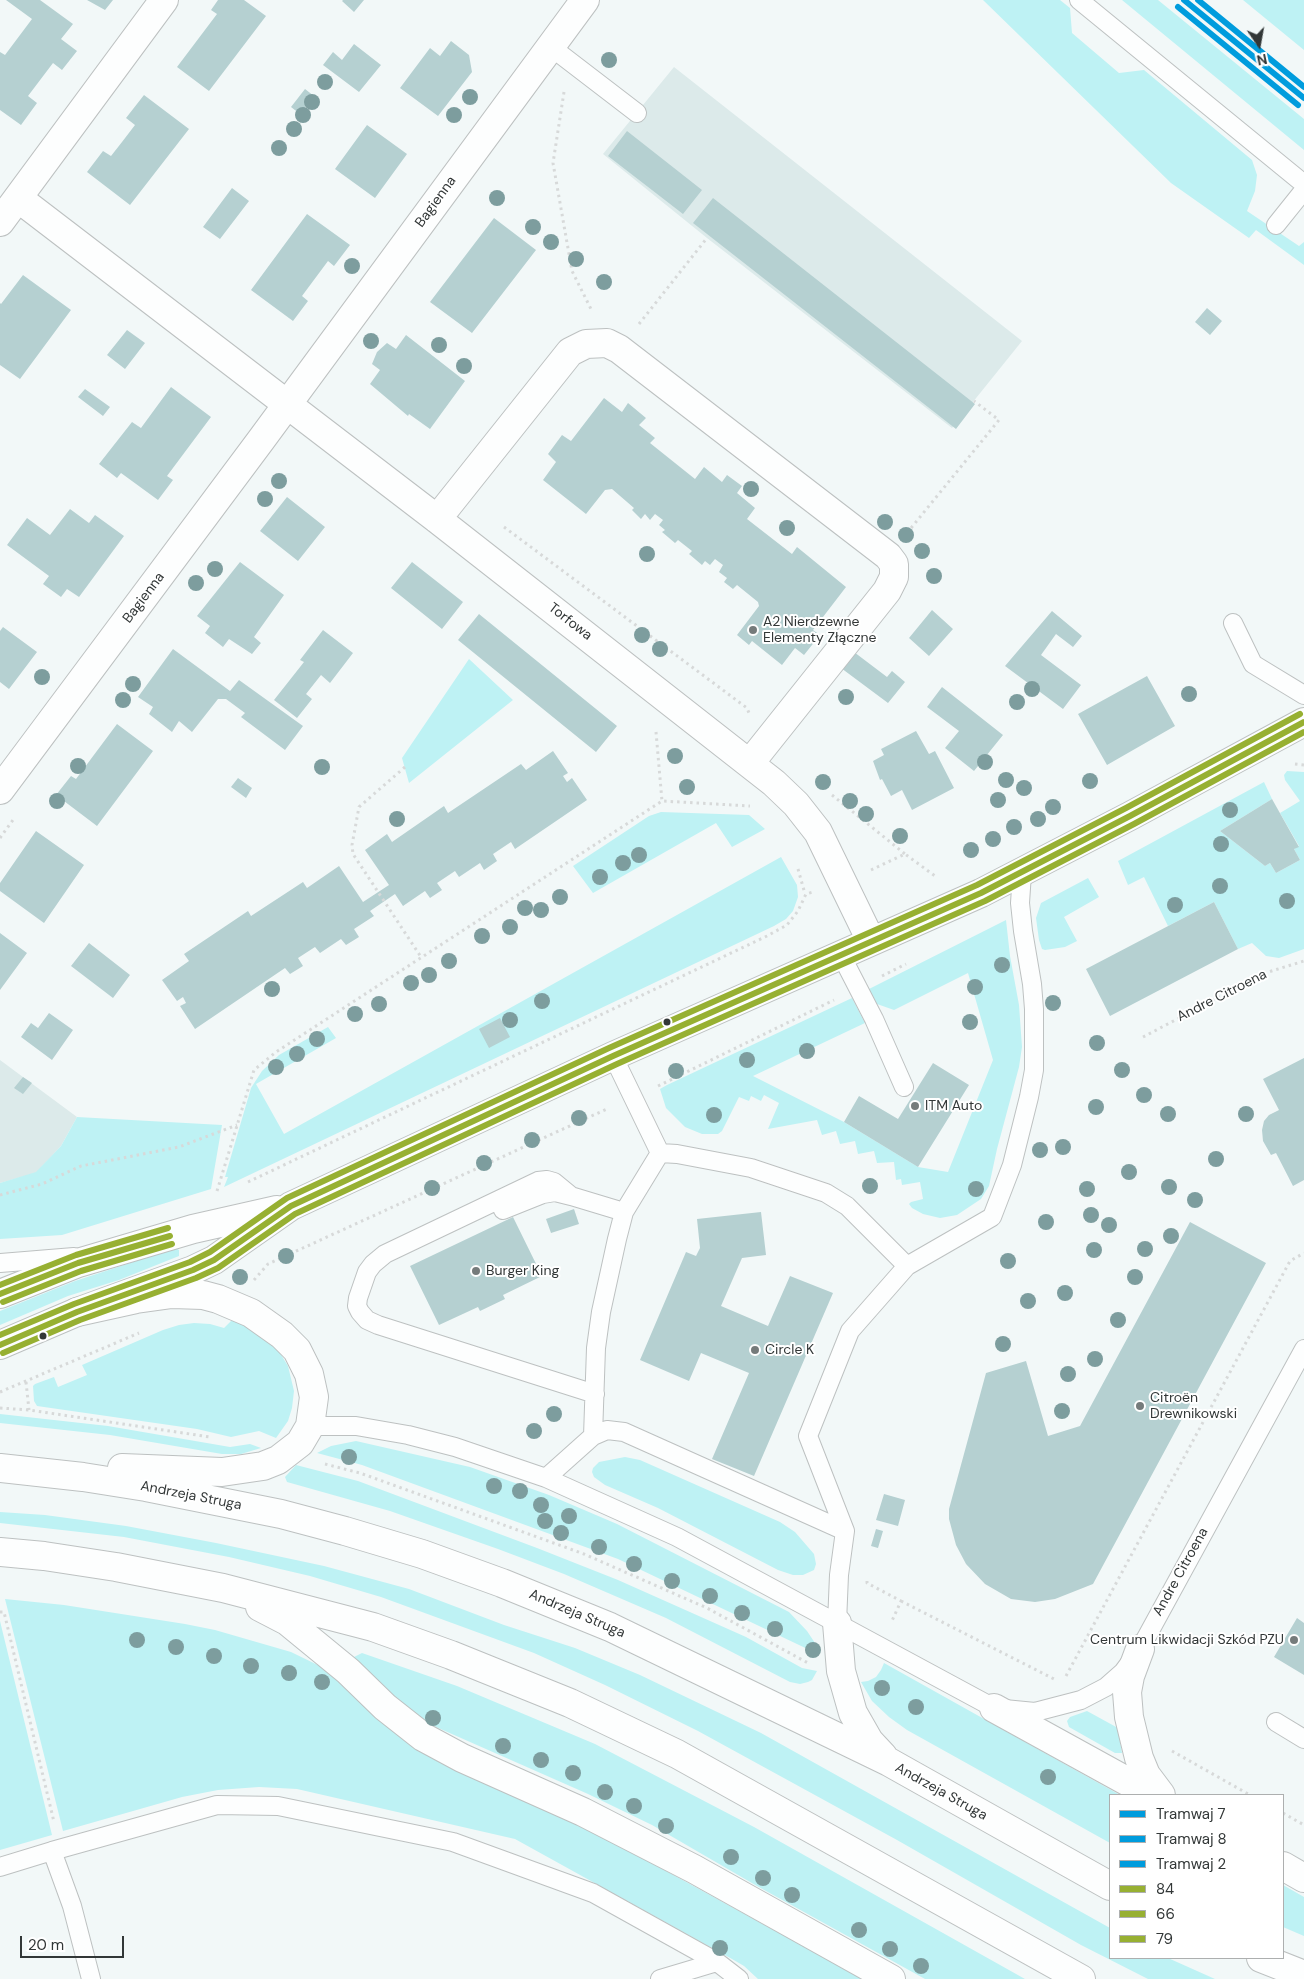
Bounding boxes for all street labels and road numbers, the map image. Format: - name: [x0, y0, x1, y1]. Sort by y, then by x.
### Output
- street label: Bagienna: [412, 173, 460, 231]
- street label: Bagienna: [120, 569, 168, 627]
- street label: Torfowa: [545, 600, 595, 644]
- street label: Andre Citroena: [1174, 966, 1270, 1026]
- street label: Andrzeja Struga: [139, 1478, 243, 1514]
- street label: Andre Citroena: [1150, 1525, 1212, 1619]
- street label: Andrzeja Struga: [526, 1586, 628, 1642]
- street label: Andrzeja Struga: [892, 1760, 990, 1824]

